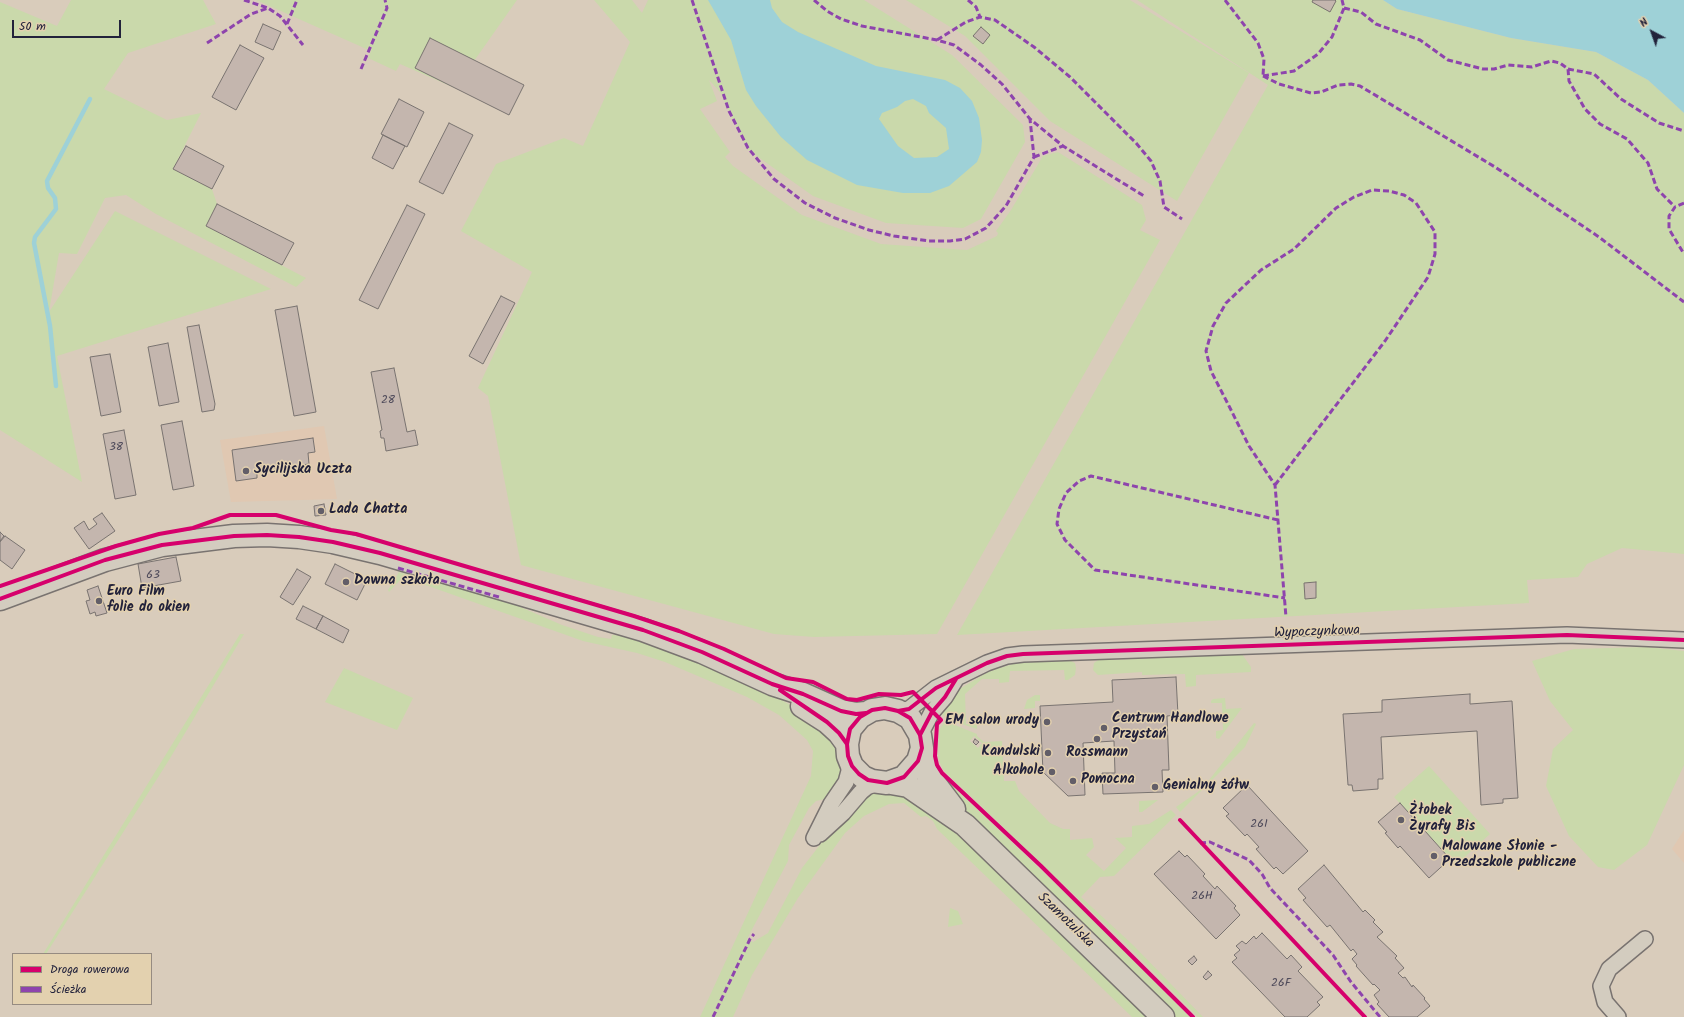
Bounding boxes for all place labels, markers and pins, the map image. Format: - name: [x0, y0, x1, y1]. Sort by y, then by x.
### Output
- place label: Sycilijska Uczta: [254, 463, 352, 479]
- marker: Sycilijska Uczta: [241, 466, 251, 476]
- place label: Lada Chatta: [329, 503, 407, 519]
- marker: Lada Chatta: [316, 506, 326, 516]
- place label: Dawna szkoła: [354, 574, 440, 590]
- marker: Dawna szkoła: [341, 577, 351, 587]
- place label: Euro Film folie do okien: [107, 585, 190, 618]
- marker: Euro Film folie do okien: [94, 596, 104, 606]
- place label: Centrum Handlowe Przystań: [1112, 712, 1229, 744]
- place label: EM salon urody: [945, 714, 1039, 730]
- marker: EM salon urody: [1042, 717, 1052, 727]
- marker: Centrum Handlowe Przystań: [1099, 723, 1109, 733]
- marker: Rossmann: [1092, 734, 1102, 744]
- place label: Kandulski: [982, 745, 1040, 761]
- place label: Rossmann: [1066, 746, 1128, 762]
- marker: Kandulski: [1043, 748, 1053, 758]
- place label: Alkohole: [993, 764, 1044, 780]
- marker: Alkohole: [1047, 767, 1057, 777]
- place label: Pomocna: [1081, 773, 1135, 789]
- marker: Pomocna: [1068, 776, 1078, 786]
- place label: Genialny żółw: [1163, 779, 1249, 795]
- marker: Genialny żółw: [1150, 782, 1160, 792]
- place label: Żłobek Żyrafy Bis: [1409, 804, 1475, 836]
- marker: Żłobek Żyrafy Bis: [1396, 815, 1406, 825]
- place label: Malowane Słonie - Przedszkole publiczne: [1442, 840, 1576, 872]
- marker: Malowane Słonie - Przedszkole publiczne: [1429, 851, 1439, 861]

